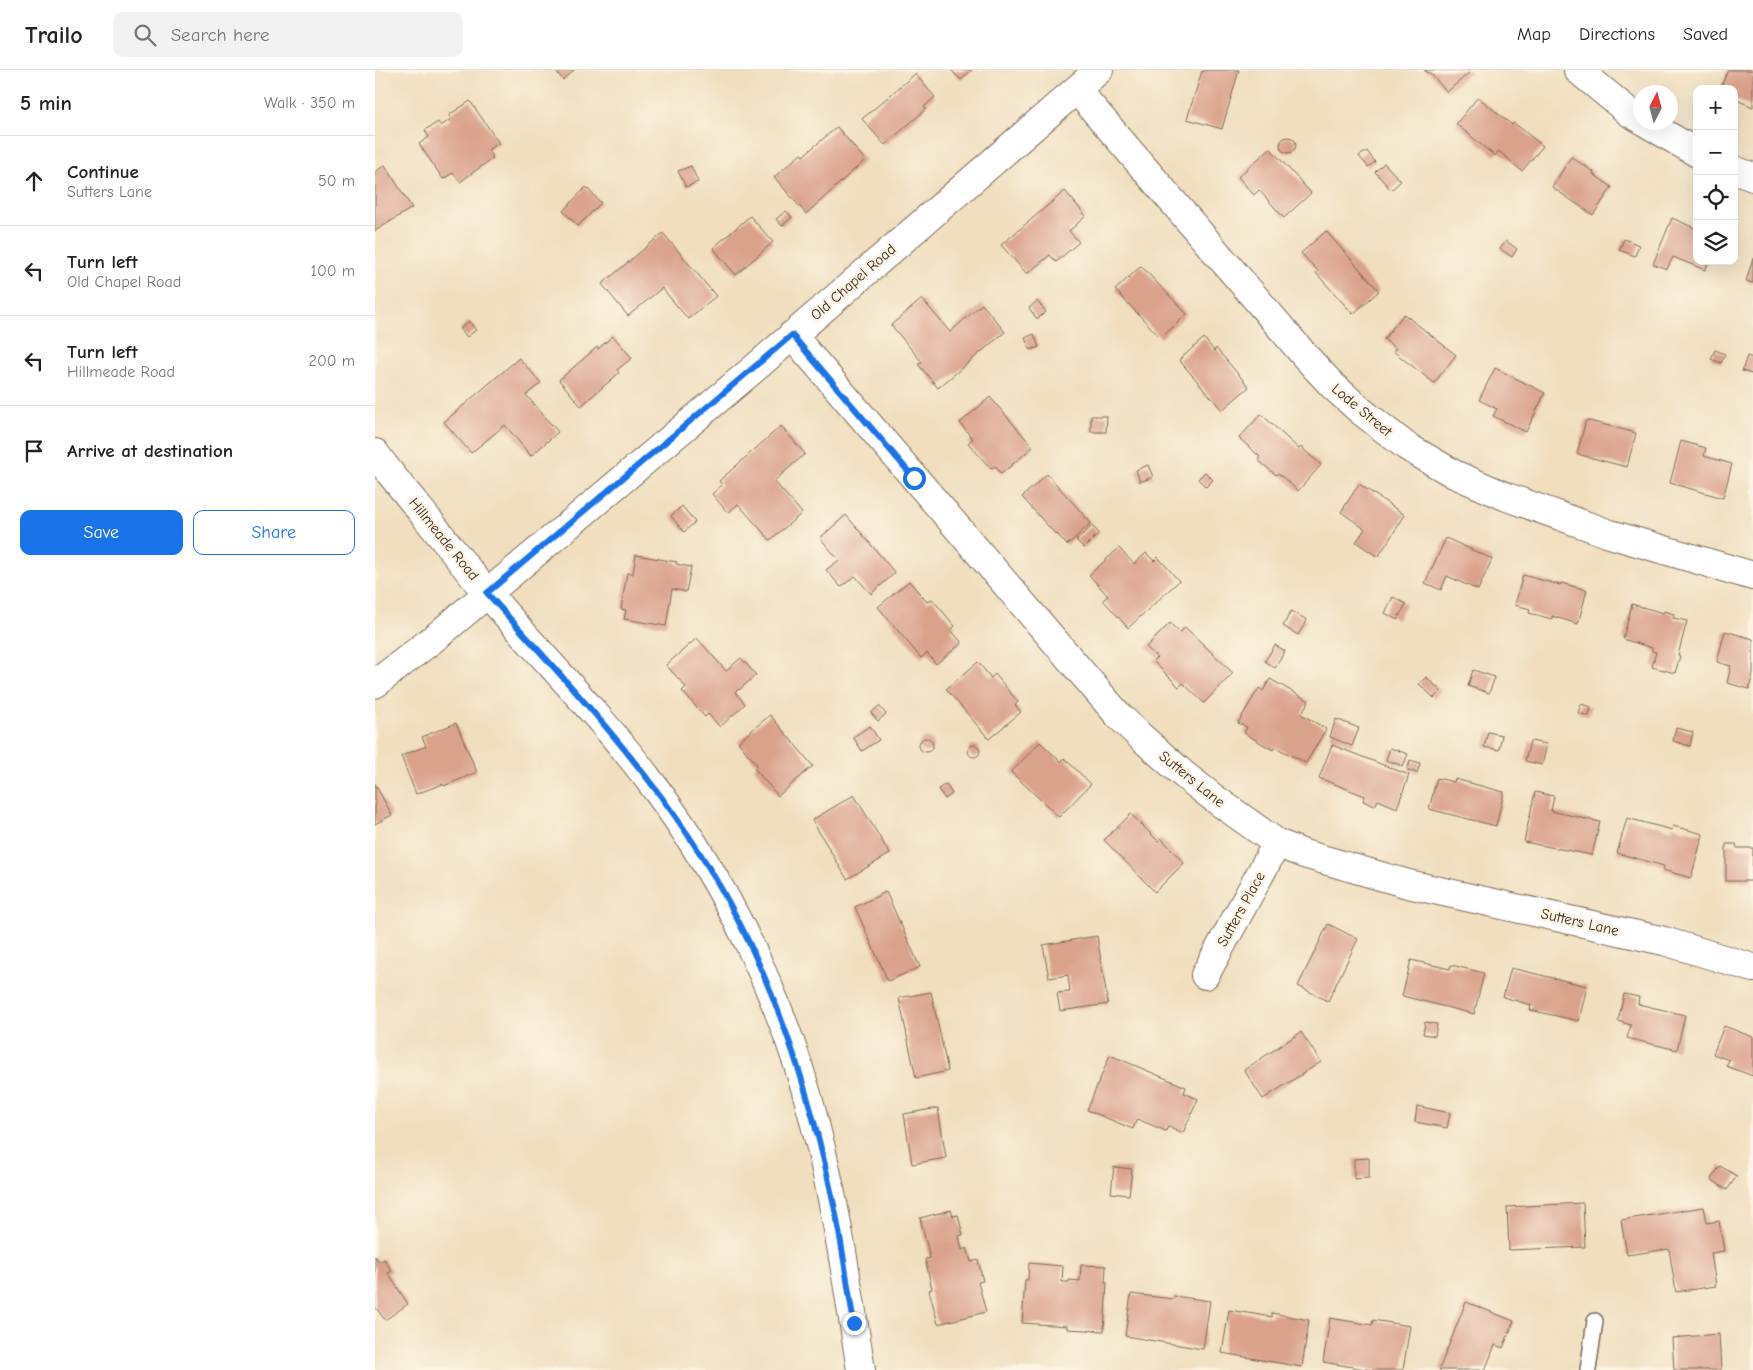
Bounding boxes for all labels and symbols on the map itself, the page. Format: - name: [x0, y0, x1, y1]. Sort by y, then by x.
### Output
- north arrow: [1633, 85, 1678, 130]
- street label: Old Chapel Road: [807, 240, 899, 324]
- street label: Lode Street: [1328, 380, 1396, 441]
- route start: [903, 467, 926, 490]
- street label: Hillmeade Road: [405, 494, 483, 584]
- street label: Sutters Lane: [1155, 747, 1229, 811]
- street label: Sutters Place: [1213, 868, 1269, 950]
- street label: Sutters Lane: [1539, 904, 1621, 940]
- route end: [843, 1312, 866, 1335]

